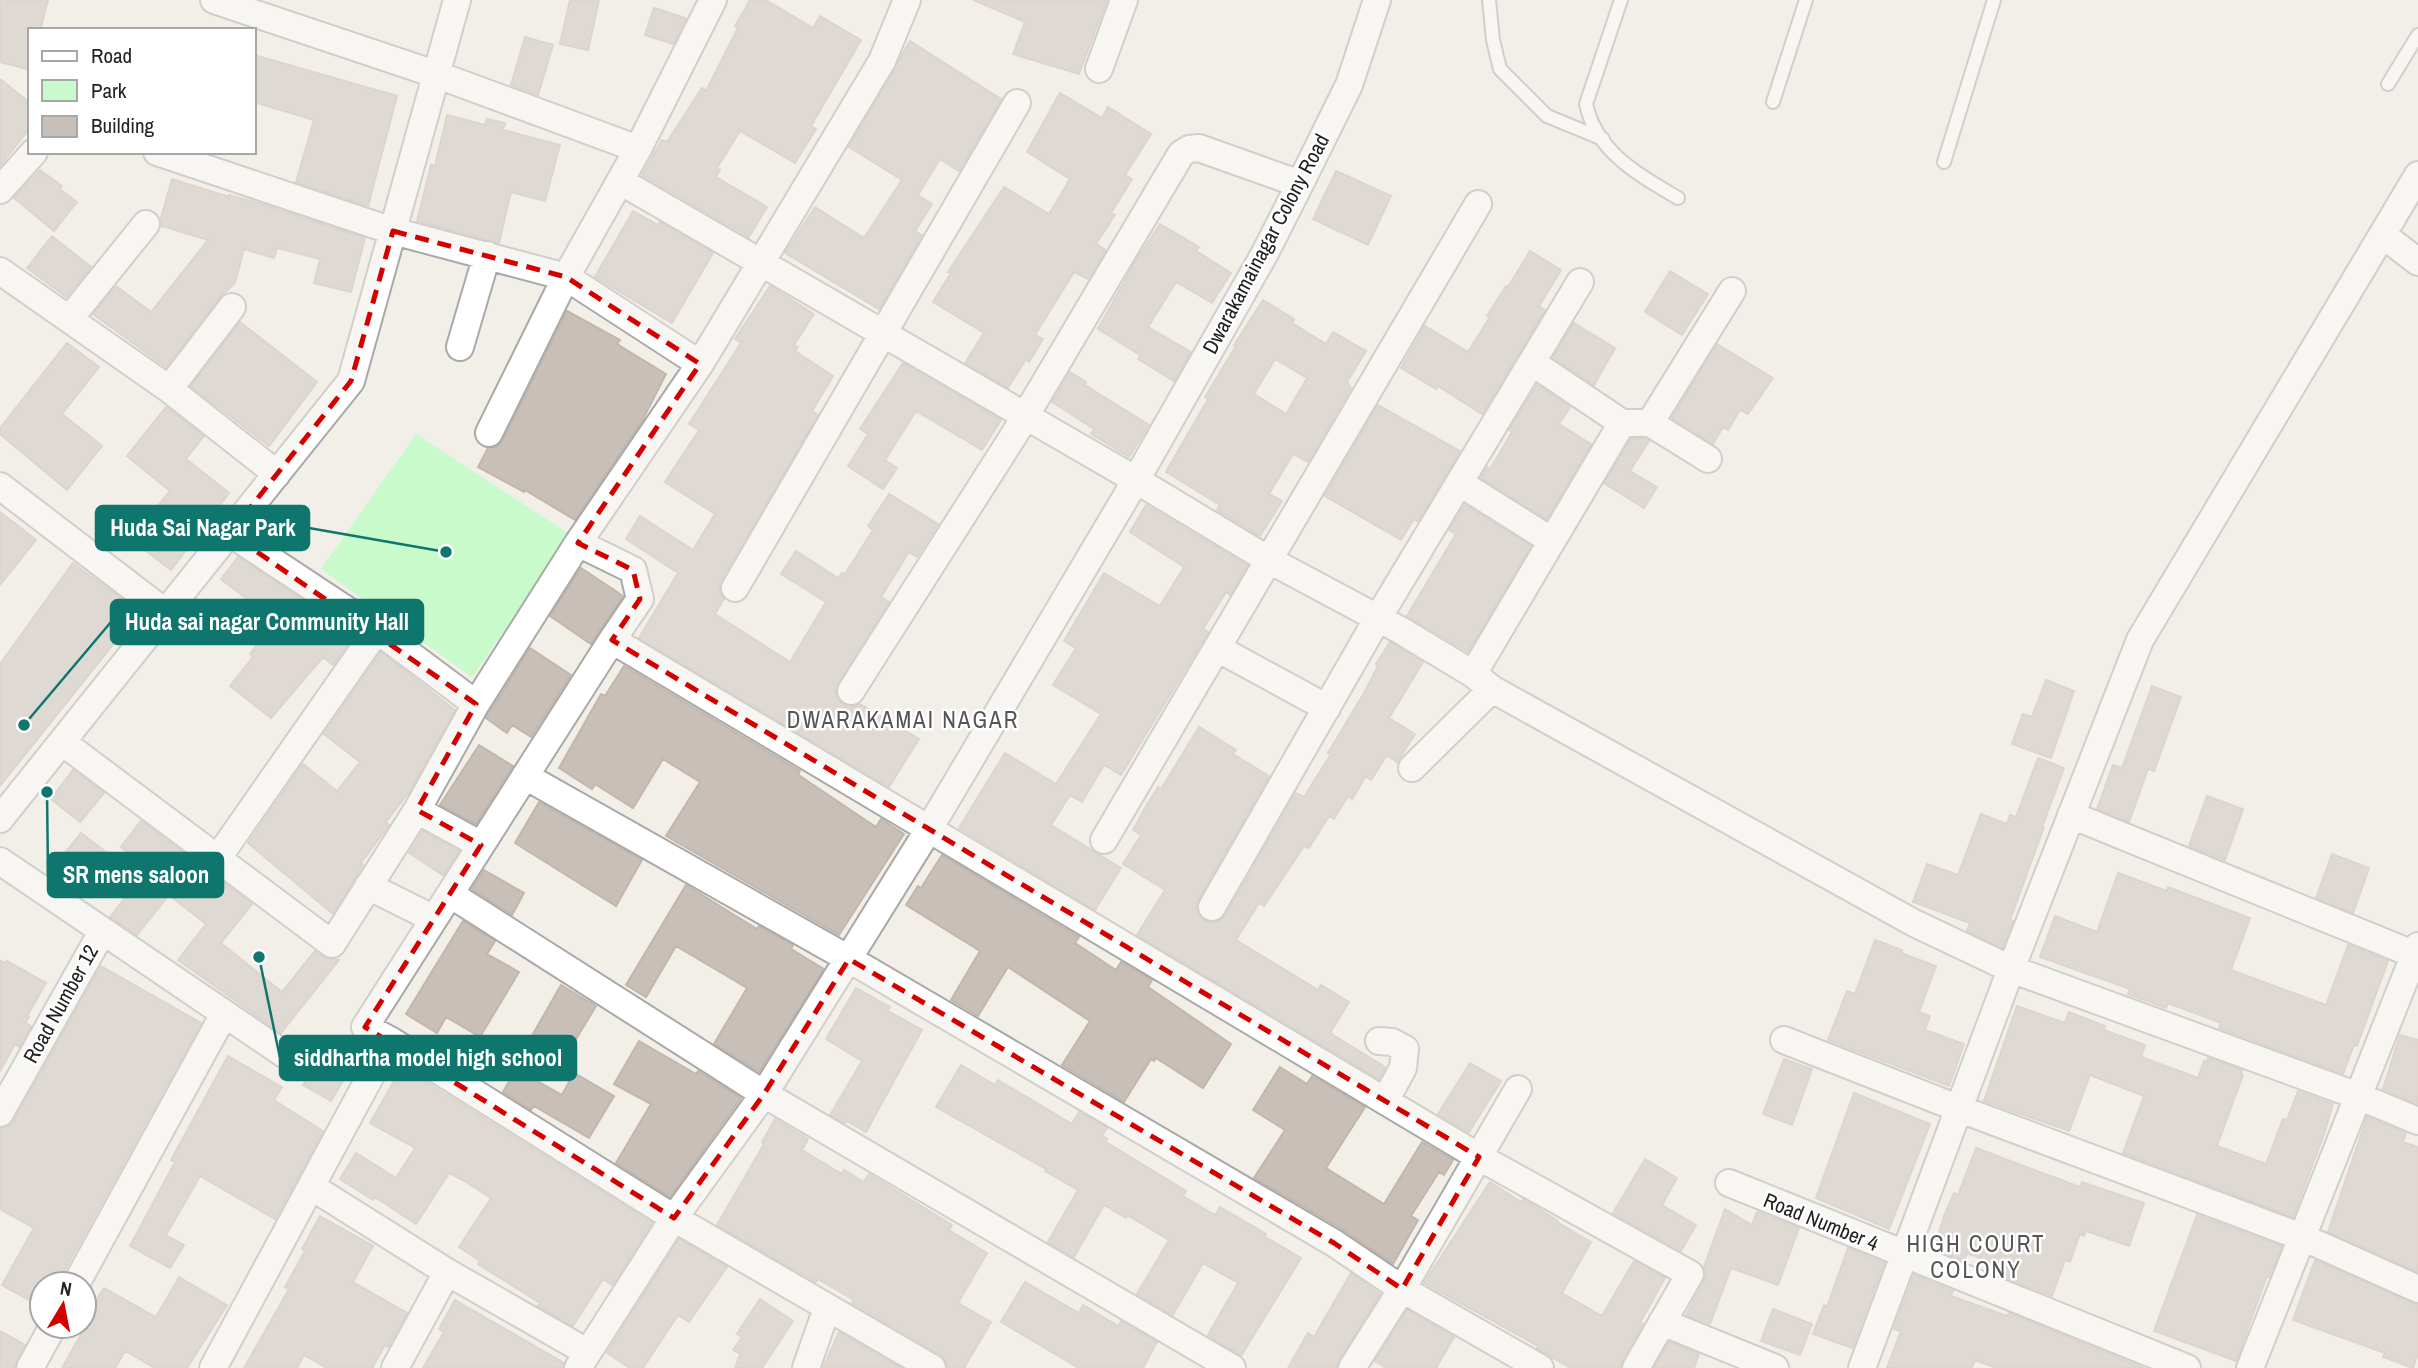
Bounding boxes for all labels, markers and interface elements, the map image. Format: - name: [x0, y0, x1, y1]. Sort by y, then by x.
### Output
- legend: [28, 28, 256, 154]
- text: Road: [91, 41, 132, 70]
- text: Park: [91, 76, 127, 105]
- text: Building: [91, 111, 155, 140]
- street label: Dwarakamainagar Colony Road: [1195, 129, 1336, 359]
- callout: Huda Sai Nagar Park: [96, 506, 309, 550]
- text: Huda Sai Nagar Park: [110, 512, 296, 543]
- callout: Huda sai nagar Community Hall: [111, 600, 423, 644]
- text: Huda sai nagar Community Hall: [125, 606, 409, 637]
- district label: DWARAKAMAI NAGAR: [787, 704, 1019, 735]
- callout: SR mens saloon: [48, 853, 223, 897]
- text: SR mens saloon: [63, 859, 209, 890]
- street label: Road Number 12: [16, 939, 105, 1068]
- callout: siddhartha model high school: [280, 1036, 576, 1080]
- text: siddhartha model high school: [294, 1042, 562, 1073]
- street label: Road Number 4: [1759, 1185, 1883, 1258]
- district label: HIGH COURT COLONY: [1906, 1228, 2046, 1285]
- north arrow: [28, 1270, 98, 1340]
- text: N: [58, 1274, 74, 1302]

